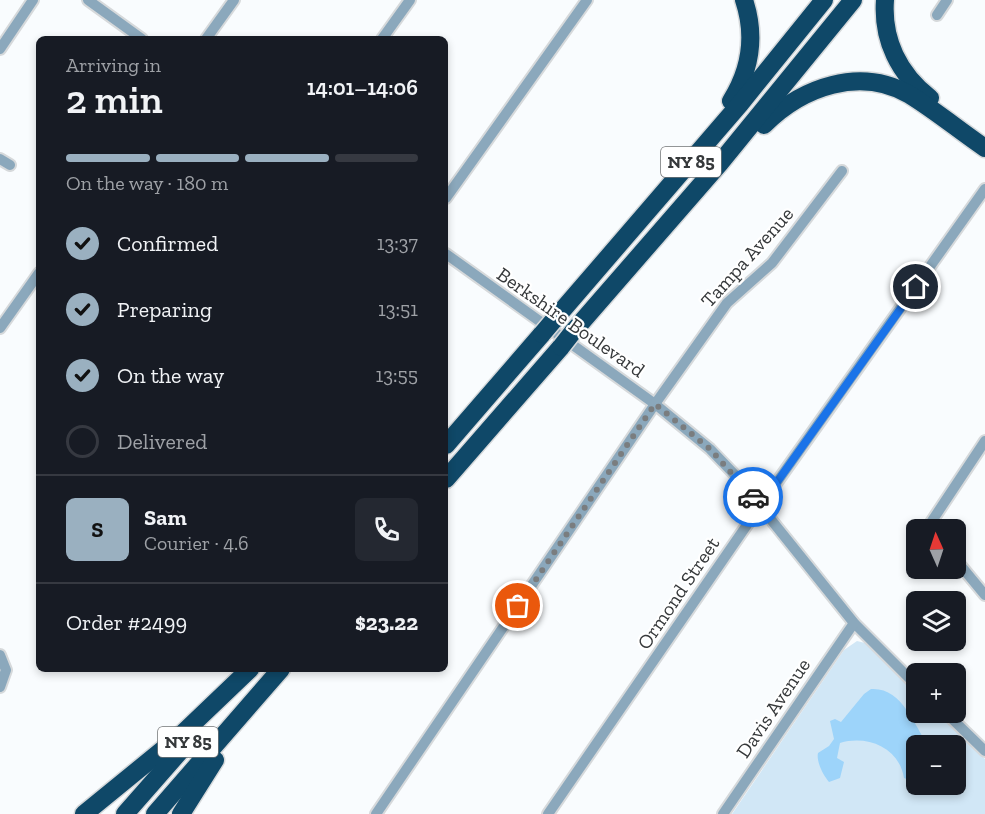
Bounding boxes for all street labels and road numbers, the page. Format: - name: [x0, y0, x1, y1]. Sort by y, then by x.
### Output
- road number: NY 85: [661, 147, 721, 177]
- street label: Tampa Avenue: [696, 202, 798, 312]
- street label: Berkshire Boulevard: [492, 262, 650, 382]
- street label: Ormond Street: [632, 532, 725, 654]
- street label: Davis Avenue: [731, 654, 815, 762]
- road number: NY 85: [158, 727, 218, 757]

